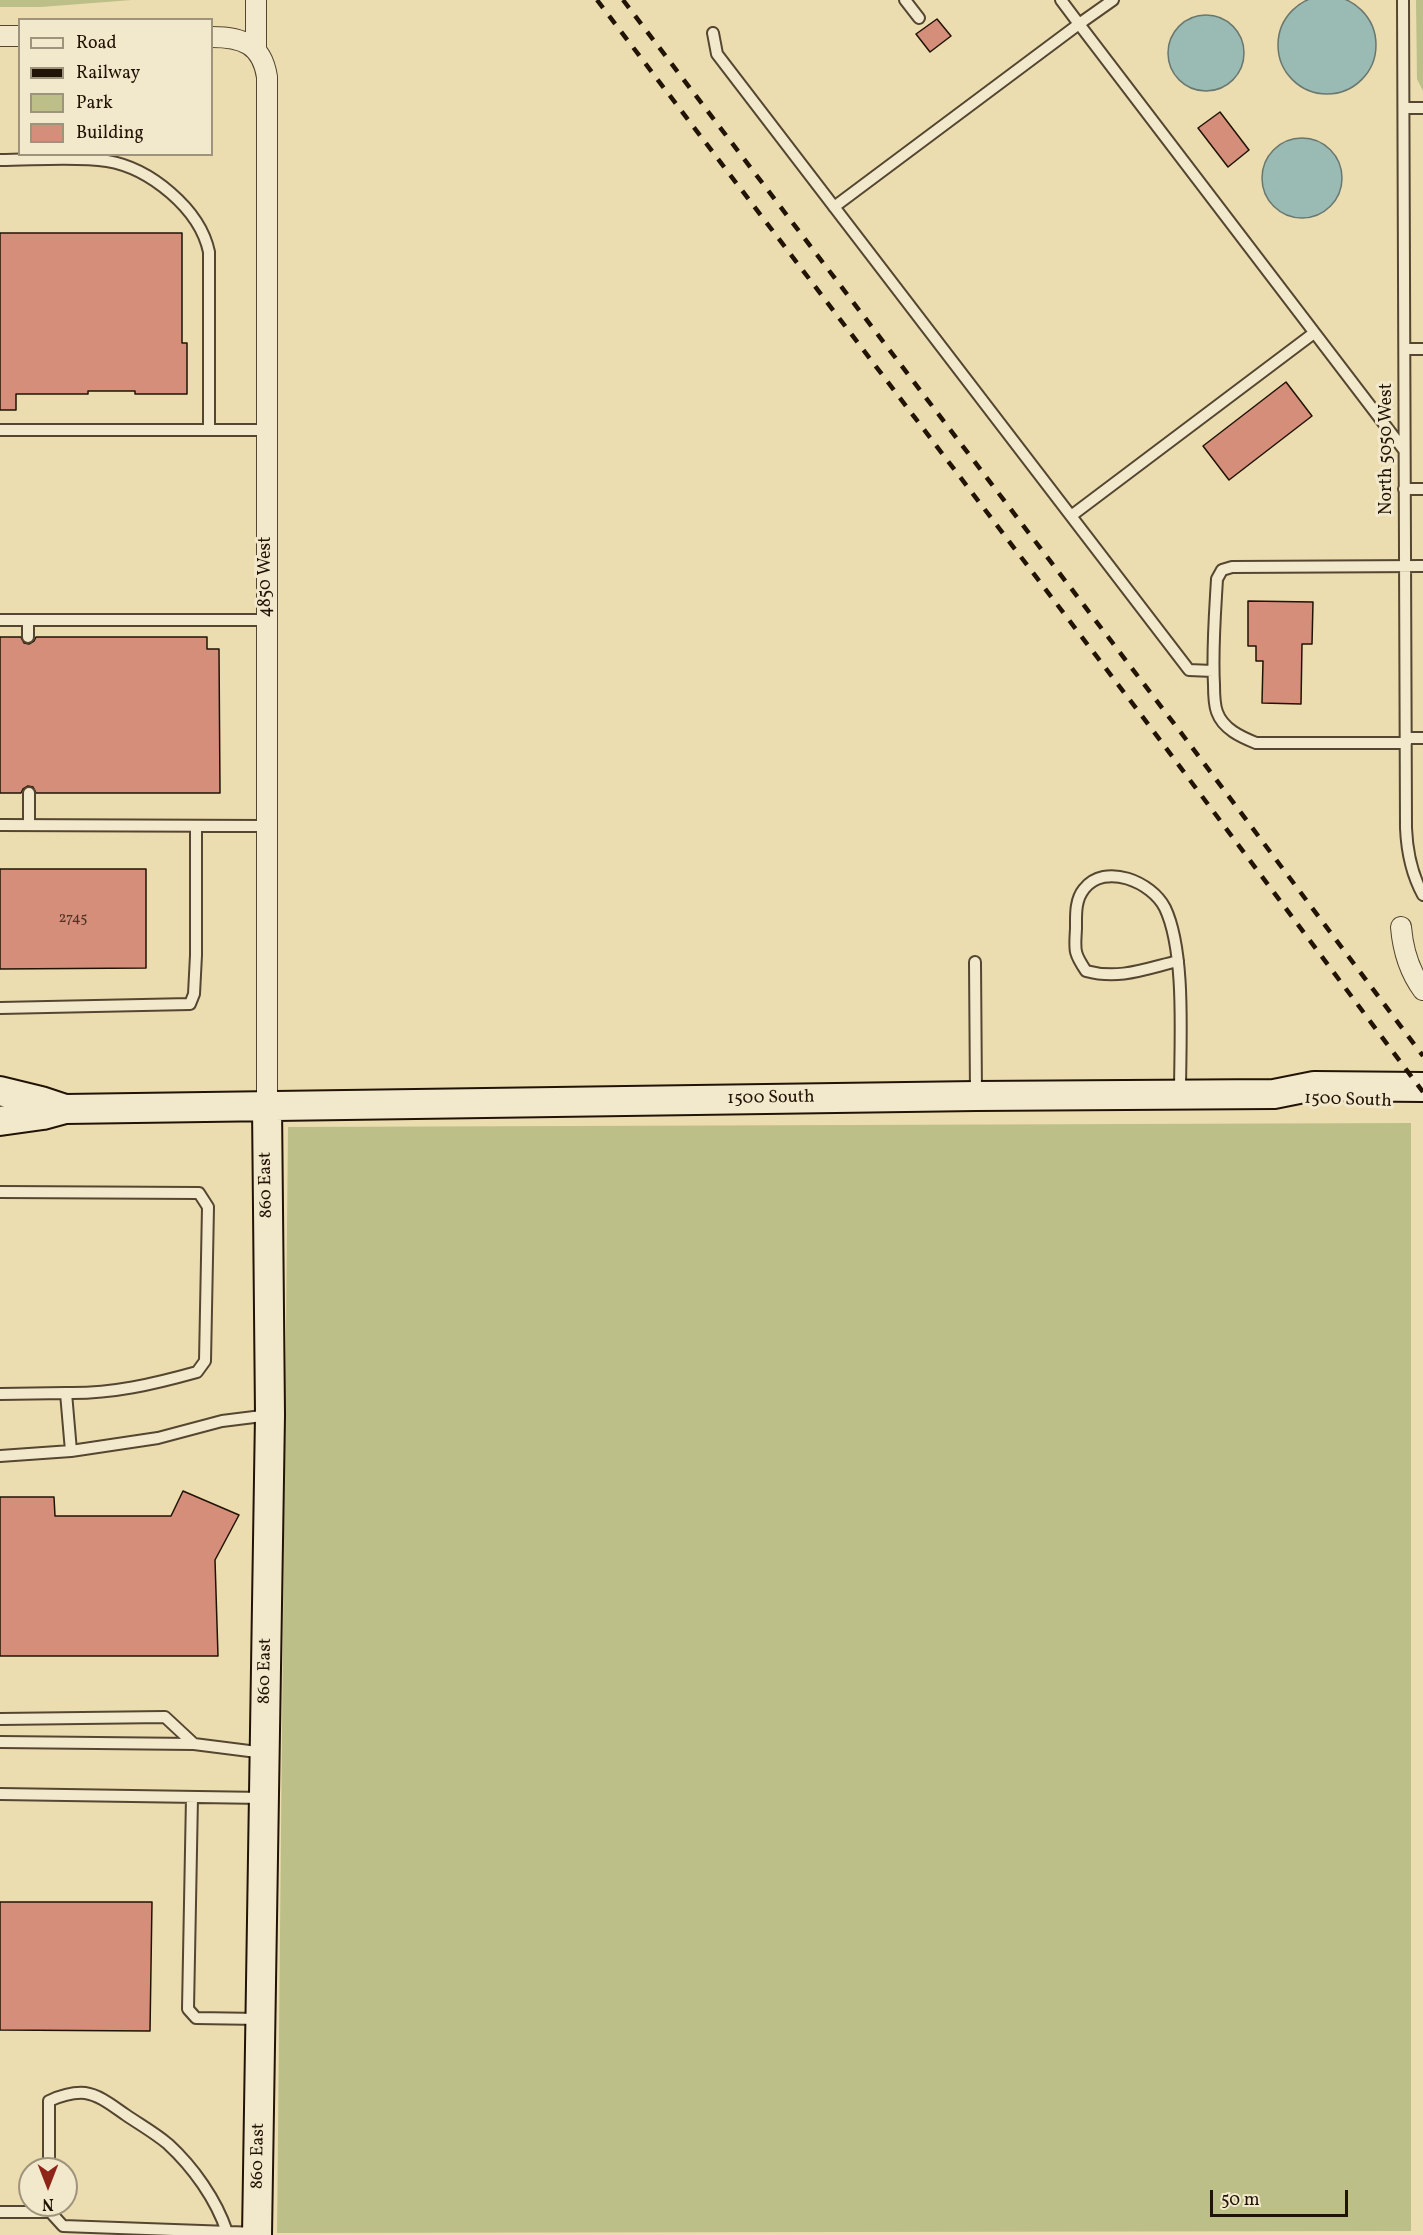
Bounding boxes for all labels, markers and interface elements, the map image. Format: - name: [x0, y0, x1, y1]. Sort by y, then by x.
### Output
- legend: [18, 18, 213, 156]
- text: Road: [76, 31, 117, 56]
- text: Railway: [76, 61, 140, 86]
- text: Park: [76, 91, 113, 116]
- text: Building: [76, 121, 144, 146]
- street label: North 5050 West: [1377, 383, 1399, 515]
- street label: 4850 West: [256, 536, 278, 618]
- house number: 2745: [58, 910, 88, 928]
- street label: 1500 South: [727, 1087, 815, 1111]
- street label: 1500 South: [1304, 1089, 1392, 1113]
- street label: 860 East: [256, 1152, 278, 1218]
- street label: 860 East: [255, 1638, 277, 1704]
- street label: 860 East: [248, 2123, 270, 2189]
- north arrow: [18, 2157, 78, 2217]
- scale bar: [1213, 2178, 1351, 2216]
- text: 50 m: [1221, 2188, 1260, 2213]
- text: N: [42, 2192, 54, 2214]

